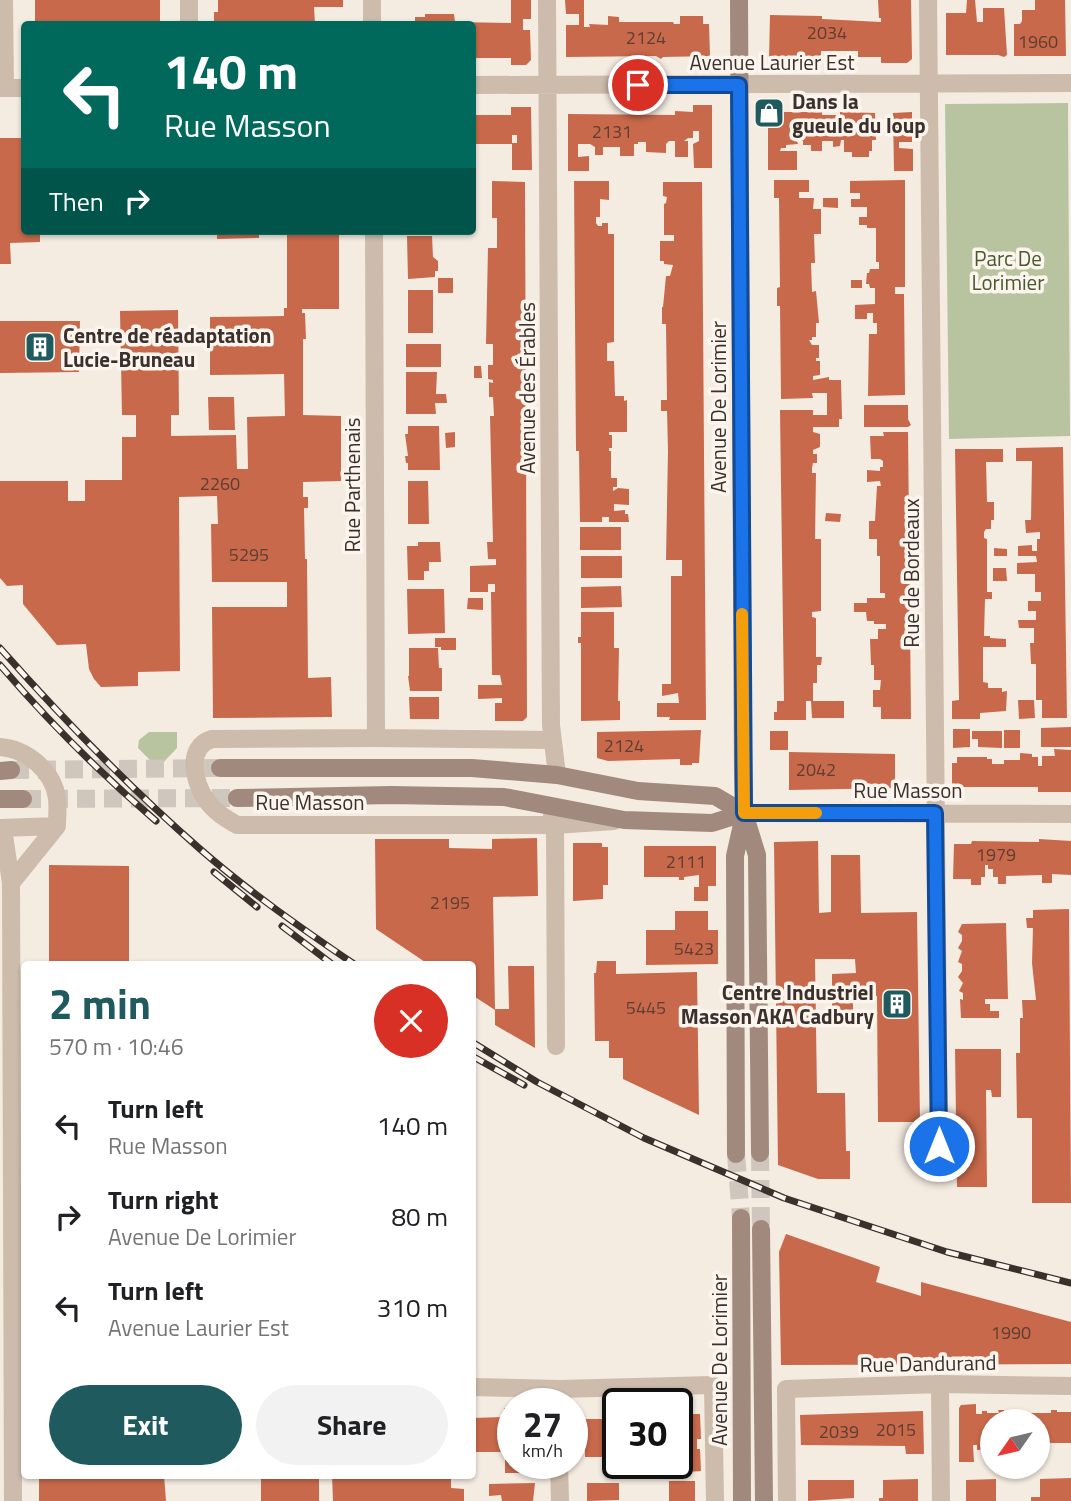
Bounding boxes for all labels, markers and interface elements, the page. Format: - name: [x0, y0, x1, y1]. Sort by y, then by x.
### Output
- house number: 2034: [807, 19, 847, 46]
- house number: 2124: [626, 24, 666, 51]
- house number: 1960: [1018, 28, 1058, 55]
- text: 140 m: [164, 33, 298, 108]
- street label: Avenue Laurier Est: [689, 46, 855, 78]
- icon: left: [49, 49, 140, 140]
- pin: [608, 55, 668, 115]
- icon: arrive: [619, 66, 657, 104]
- place label: Dans la gueule du loup: [792, 85, 926, 141]
- shop icon: Dans la gueule du loup: [752, 96, 786, 130]
- text: Rue Masson: [164, 101, 331, 149]
- house number: 2131: [592, 118, 632, 145]
- text: Then: [49, 182, 104, 221]
- icon: right: [118, 182, 156, 220]
- park label: Parc De Lorimier: [972, 242, 1044, 298]
- street label: Avenue des Érables: [511, 302, 543, 474]
- place label: Centre de réadaptation Lucie-Bruneau: [63, 319, 271, 375]
- street label: Avenue De Lorimier: [702, 321, 734, 493]
- building icon: Centre de réadaptation Lucie-Bruneau: [23, 330, 57, 364]
- street label: Rue Parthenais: [336, 418, 368, 552]
- house number: 2260: [200, 470, 240, 497]
- street label: Rue de Bordeaux: [895, 498, 927, 648]
- house number: 5295: [229, 541, 269, 568]
- house number: 2124: [604, 732, 644, 759]
- house number: 2042: [796, 756, 836, 783]
- street label: Rue Masson: [853, 774, 963, 806]
- street label: Rue Masson: [255, 786, 365, 818]
- house number: 1979: [976, 841, 1016, 868]
- house number: 2111: [666, 848, 706, 875]
- house number: 2195: [430, 889, 470, 916]
- house number: 5423: [674, 935, 714, 962]
- text: 2 min: [49, 971, 151, 1035]
- place label: Centre Industriel Masson AKA Cadbury: [681, 976, 874, 1032]
- button: close: [374, 984, 448, 1058]
- building icon: Centre Industriel Masson AKA Cadbury: [880, 987, 914, 1021]
- house number: 5445: [626, 994, 666, 1021]
- text: 570 m · 10:46: [49, 1029, 184, 1064]
- text: Turn left: [108, 1089, 203, 1128]
- text: 140 m: [377, 1106, 448, 1145]
- icon: left: [49, 1107, 87, 1145]
- position arrow: [902, 1109, 976, 1183]
- text: Rue Masson: [108, 1128, 228, 1163]
- text: Turn right: [108, 1180, 219, 1219]
- text: 80 m: [391, 1197, 448, 1236]
- icon: right: [49, 1198, 87, 1236]
- text: Avenue De Lorimier: [108, 1219, 296, 1254]
- text: Turn left: [108, 1271, 203, 1310]
- street label: Avenue De Lorimier: [703, 1274, 735, 1446]
- text: 310 m: [377, 1288, 448, 1327]
- icon: left: [49, 1289, 87, 1327]
- text: Avenue Laurier Est: [108, 1310, 289, 1345]
- house number: 1990: [991, 1319, 1031, 1346]
- street label: Rue Dandurand: [859, 1346, 997, 1380]
- button: Exit: [49, 1385, 242, 1465]
- button: Share: [256, 1385, 448, 1465]
- speed limit sign: 30: [602, 1388, 693, 1479]
- text: 27: [523, 1397, 562, 1451]
- north arrow: [980, 1409, 1050, 1479]
- map controls: [980, 1409, 1050, 1479]
- house number: 2015: [876, 1416, 916, 1443]
- house number: 2039: [819, 1418, 859, 1445]
- text: km/h: [522, 1437, 563, 1464]

